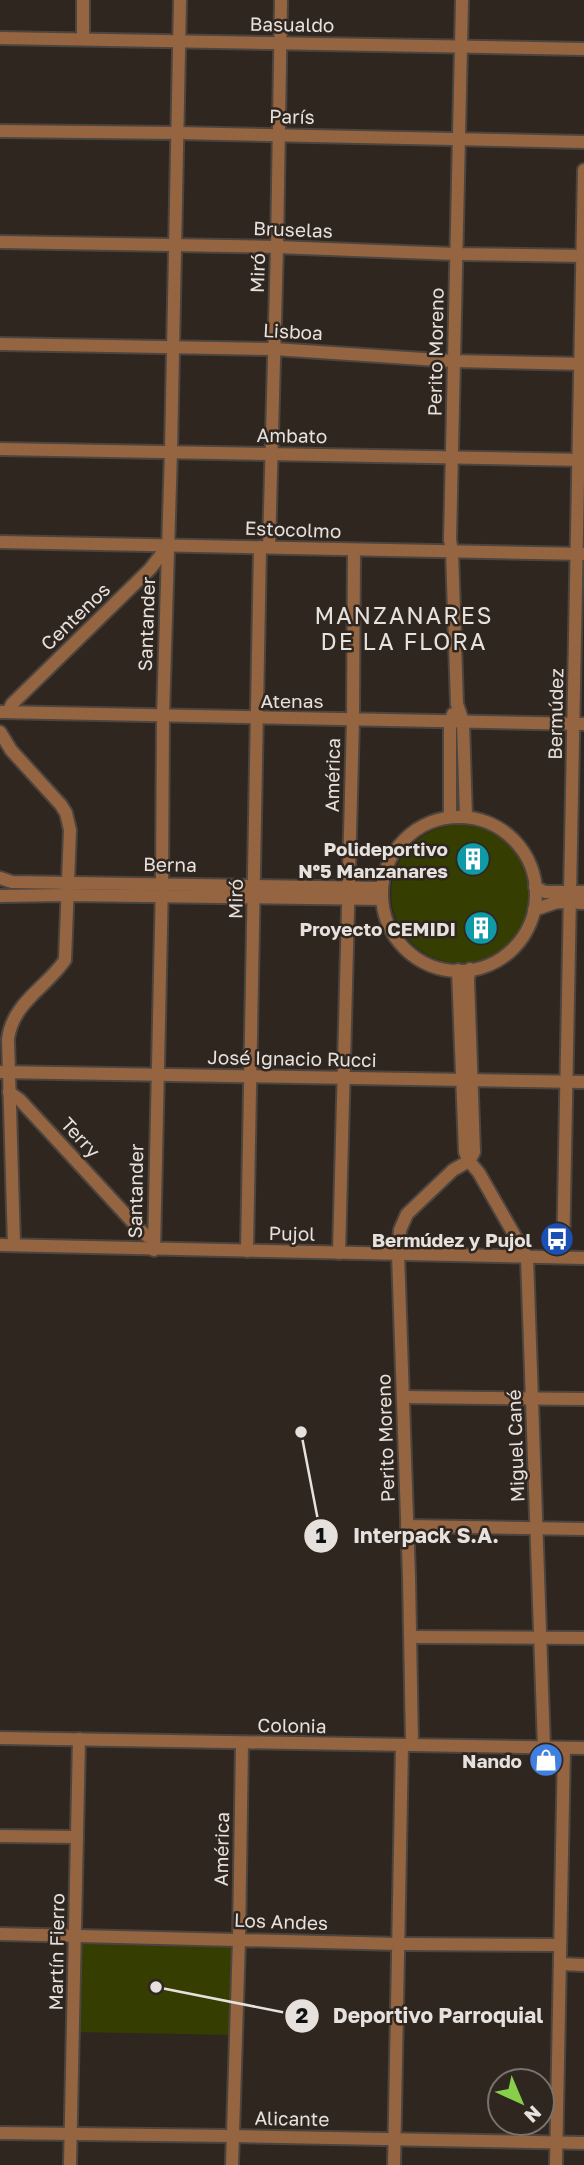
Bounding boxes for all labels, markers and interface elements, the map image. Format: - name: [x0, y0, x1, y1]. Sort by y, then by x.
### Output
- street label: Basualdo: [249, 12, 335, 36]
- street label: París: [269, 104, 315, 128]
- street label: Bruselas: [253, 216, 333, 242]
- street label: Miró: [245, 253, 269, 293]
- street label: Perito Moreno: [422, 288, 448, 416]
- street label: Lisboa: [263, 318, 323, 344]
- street label: Ambato: [256, 423, 328, 447]
- street label: Estocolmo: [244, 516, 342, 542]
- street label: Santander: [133, 576, 159, 672]
- street label: Centenos: [36, 577, 114, 655]
- district label: MANZANARES DE LA FLORA: [314, 601, 494, 655]
- street label: Bermúdez: [543, 668, 567, 760]
- street label: Atenas: [260, 689, 324, 712]
- street label: América: [320, 738, 344, 812]
- place label: Polideportivo Nº5 Manzanares: [298, 837, 448, 882]
- building icon: Polideportivo Nº5 Manzanares: [454, 840, 492, 878]
- street label: Berna: [143, 852, 197, 876]
- street label: Miró: [223, 879, 247, 919]
- building icon: Proyecto CEMIDI: [462, 909, 500, 947]
- place label: Proyecto CEMIDI: [299, 917, 456, 940]
- street label: José Ignacio Rucci: [207, 1045, 377, 1071]
- street label: Terry: [57, 1112, 106, 1162]
- street label: Santander: [123, 1143, 147, 1238]
- bus stop icon: Bermúdez y Pujol: [538, 1220, 576, 1258]
- street label: Pujol: [269, 1221, 315, 1245]
- place label: Bermúdez y Pujol: [372, 1228, 532, 1251]
- street label: Perito Moreno: [371, 1373, 399, 1503]
- street label: Miguel Cané: [502, 1389, 528, 1503]
- callout: Interpack S.A.: [304, 1515, 513, 1557]
- text: 1: [316, 1522, 327, 1548]
- text: Interpack S.A.: [353, 1522, 499, 1548]
- street label: Colonia: [257, 1713, 327, 1737]
- shop icon: Nando: [527, 1741, 565, 1779]
- place label: Nando: [462, 1749, 522, 1772]
- street label: América: [209, 1812, 233, 1886]
- street label: Martín Fierro: [43, 1893, 69, 2011]
- street label: Los Andes: [234, 1908, 328, 1934]
- callout: Deportivo Parroquial: [284, 1995, 558, 2037]
- text: 2: [296, 2002, 309, 2028]
- text: Deportivo Parroquial: [333, 2002, 543, 2028]
- north arrow: [486, 2067, 556, 2137]
- text: N: [520, 2101, 546, 2128]
- street label: Alicante: [254, 2106, 330, 2130]

